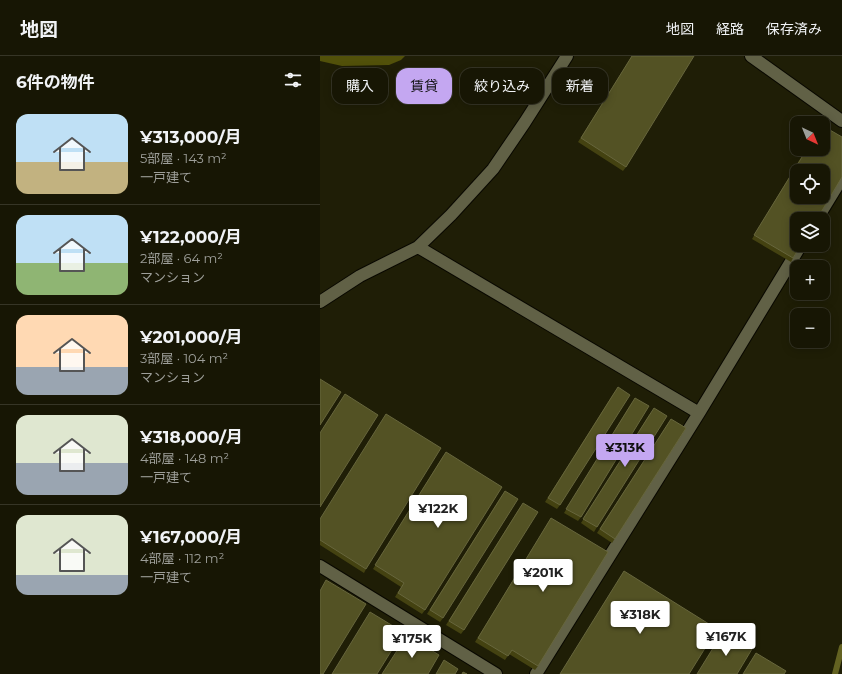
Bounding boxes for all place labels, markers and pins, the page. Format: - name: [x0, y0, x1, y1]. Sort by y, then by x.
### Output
- pin: ¥313K: [597, 434, 653, 468]
- pin: ¥122K: [410, 495, 466, 529]
- pin: ¥201K: [515, 559, 571, 593]
- pin: ¥318K: [612, 601, 668, 635]
- pin: ¥167K: [698, 623, 754, 657]
- pin: ¥175K: [384, 625, 440, 659]

